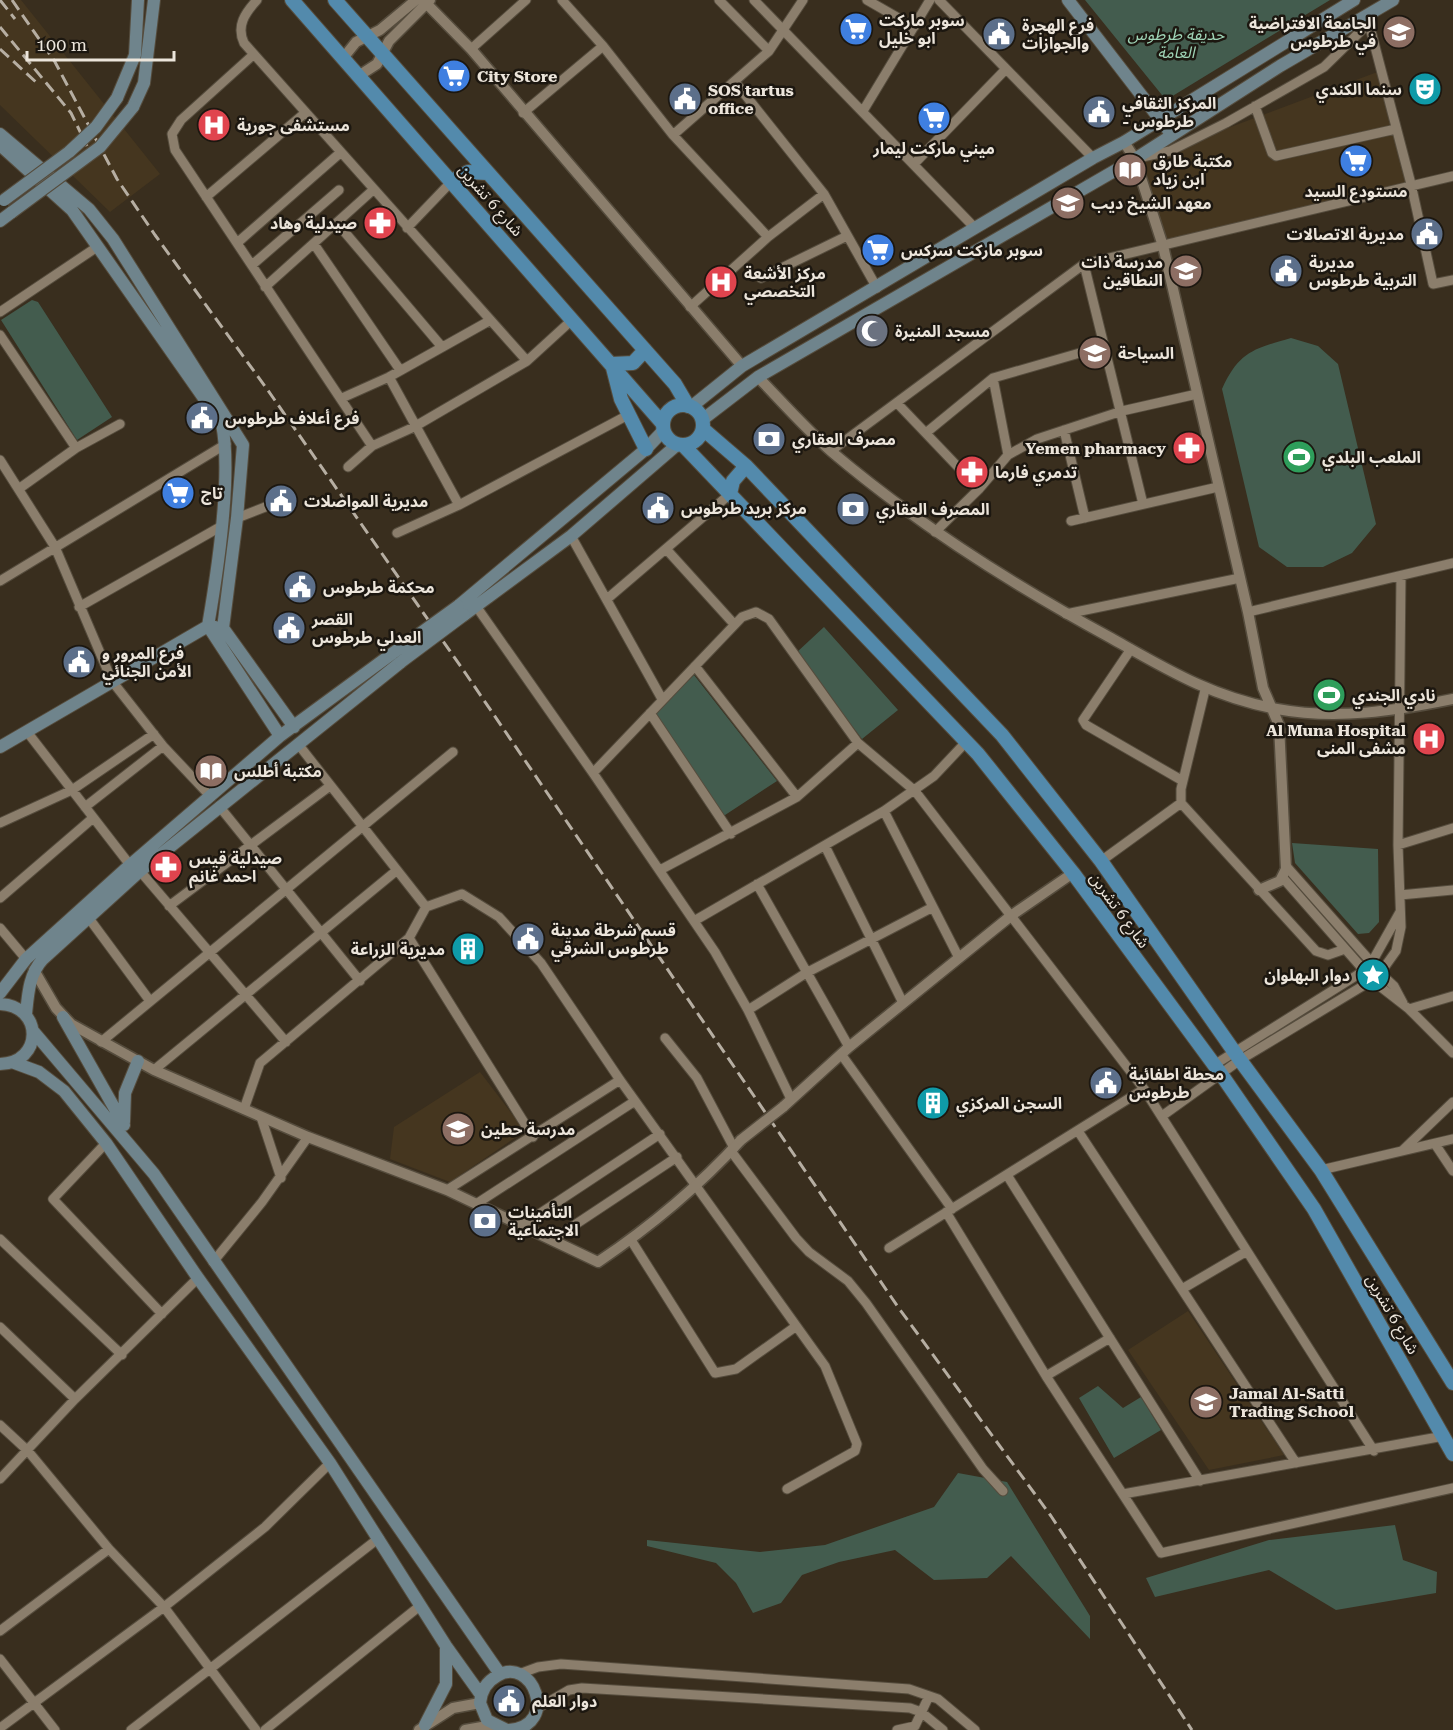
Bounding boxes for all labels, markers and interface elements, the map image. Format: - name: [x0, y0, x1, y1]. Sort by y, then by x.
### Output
- supermarket icon: سوبر ماركت ابو خليل: [838, 11, 874, 47]
- place label: سوبر ماركت ابو خليل: [879, 11, 965, 48]
- place label: الجامعة الافتراضية في طرطوس: [1249, 14, 1376, 55]
- school or university icon: الجامعة الافتراضية في طرطوس: [1381, 14, 1417, 50]
- public building icon: فرع الهجرة والجوازات: [981, 16, 1017, 52]
- place label: فرع الهجرة والجوازات: [1022, 16, 1094, 53]
- scale bar: [27, 24, 174, 62]
- park label: حديقة طرطوس العامة: [1128, 25, 1225, 62]
- text: 100 m: [36, 34, 87, 55]
- supermarket icon: City Store: [436, 58, 472, 94]
- place label: City Store: [477, 67, 557, 86]
- theatre icon: سنما الكندي: [1407, 71, 1443, 107]
- place label: سنما الكندي: [1316, 80, 1402, 103]
- public building icon: SOS tartus office: [667, 81, 703, 117]
- place label: SOS tartus office: [708, 81, 794, 118]
- public building icon: المركز الثقافي - طرطوس: [1081, 94, 1117, 130]
- place label: المركز الثقافي - طرطوس: [1122, 94, 1216, 131]
- supermarket icon: ميني ماركت ليمار: [916, 100, 952, 136]
- hospital icon: مستشفى جورية: [196, 107, 232, 143]
- place label: مستشفى جورية: [237, 116, 350, 135]
- place label: ميني ماركت ليمار: [872, 139, 995, 162]
- supermarket icon: مستودع السيد: [1338, 143, 1374, 179]
- library icon: مكتبة طارق ابن زياد: [1112, 152, 1148, 188]
- place label: مكتبة طارق ابن زياد: [1153, 152, 1232, 189]
- street label: شارع 6 تشرين: [452, 161, 527, 242]
- place label: مستودع السيد: [1304, 182, 1408, 203]
- school or university icon: معهد الشيخ ديب: [1050, 185, 1086, 221]
- place label: معهد الشيخ ديب: [1091, 194, 1212, 216]
- pharmacy icon: صيدلية وهاد: [362, 205, 398, 241]
- place label: صيدلية وهاد: [270, 214, 357, 233]
- public building icon: مديرية الاتصالات: [1409, 216, 1445, 252]
- place label: مديرية الاتصالات: [1287, 225, 1404, 244]
- supermarket icon: سوبر ماركت سركس: [860, 232, 896, 268]
- place label: سوبر ماركت سركس: [901, 241, 1043, 260]
- place label: مدرسة ذات النطاقين: [1081, 253, 1163, 290]
- school or university icon: مدرسة ذات النطاقين: [1168, 253, 1204, 289]
- public building icon: مديرية التربية طرطوس: [1268, 253, 1304, 289]
- place label: مديرية التربية طرطوس: [1309, 253, 1417, 290]
- hospital icon: مركز الأشعة التخصصي: [703, 264, 739, 300]
- place label: مركز الأشعة التخصصي: [744, 264, 826, 305]
- mosque icon: مسجد المنيرة: [854, 313, 890, 349]
- place label: مسجد المنيرة: [895, 322, 990, 341]
- school or university icon: السياحة: [1077, 335, 1113, 371]
- place label: السياحة: [1118, 344, 1174, 363]
- public building icon: فرع أعلاف طرطوس: [184, 400, 220, 436]
- place label: فرع أعلاف طرطوس: [225, 409, 359, 430]
- bank icon: مصرف العقاري: [751, 421, 787, 457]
- place label: مصرف العقاري: [792, 430, 896, 453]
- pharmacy icon: Yemen pharmacy: [1171, 430, 1207, 466]
- place label: Yemen pharmacy: [1025, 439, 1166, 458]
- sports icon: الملعب البلدي: [1281, 439, 1317, 475]
- place label: الملعب البلدي: [1322, 448, 1421, 471]
- pharmacy icon: تدمري فارما: [954, 454, 990, 490]
- place label: تدمري فارما: [995, 463, 1077, 486]
- supermarket icon: تاج: [160, 475, 196, 511]
- public building icon: مديرية المواصلات: [263, 483, 299, 519]
- place label: تاج: [201, 484, 223, 505]
- public building icon: مركز بريد طرطوس: [640, 490, 676, 526]
- bank icon: المصرف العقاري: [835, 491, 871, 527]
- place label: مديرية المواصلات: [304, 492, 428, 511]
- place label: مركز بريد طرطوس: [681, 499, 807, 518]
- place label: المصرف العقاري: [876, 500, 990, 523]
- public building icon: محكمة طرطوس: [282, 569, 318, 605]
- place label: محكمة طرطوس: [323, 578, 434, 597]
- public building icon: القصر العدلي طرطوس: [271, 610, 307, 646]
- place label: القصر العدلي طرطوس: [311, 610, 421, 651]
- public building icon: فرع المرور و الأمن الجنائي: [61, 644, 97, 680]
- place label: فرع المرور و الأمن الجنائي: [102, 644, 191, 685]
- sports icon: نادي الجندي: [1311, 677, 1347, 713]
- place label: نادي الجندي: [1352, 686, 1436, 709]
- place label: Al Muna Hospital مشفى المنى: [1266, 721, 1407, 758]
- hospital icon: Al Muna Hospital مشفى المنى: [1411, 721, 1447, 757]
- library icon: مكتبة أطلس: [193, 753, 229, 789]
- place label: مكتبة أطلس: [234, 762, 322, 781]
- pharmacy icon: صيدلية قيس احمد غانم: [148, 849, 184, 885]
- place label: صيدلية قيس احمد غانم: [189, 849, 282, 889]
- street label: شارع 6 تشرين: [1083, 869, 1153, 954]
- public building icon: قسم شرطة مدينة طرطوس الشرقي: [510, 921, 546, 957]
- place label: قسم شرطة مدينة طرطوس الشرقي: [551, 921, 676, 962]
- building icon: مديرية الزراعة: [450, 931, 486, 967]
- place label: مديرية الزراعة: [351, 940, 445, 959]
- place icon: دوار البهلوان: [1355, 957, 1391, 993]
- place label: دوار البهلوان: [1264, 966, 1350, 985]
- public building icon: محطة اطفائية طرطوس: [1088, 1065, 1124, 1101]
- place label: محطة اطفائية طرطوس: [1129, 1065, 1224, 1102]
- building icon: السجن المركزي: [915, 1085, 951, 1121]
- place label: السجن المركزي: [956, 1094, 1062, 1117]
- school or university icon: مدرسة حطين: [440, 1111, 476, 1147]
- place label: مدرسة حطين: [481, 1120, 575, 1139]
- bank icon: التأمينات الاجتماعية: [467, 1203, 503, 1239]
- place label: التأمينات الاجتماعية: [508, 1203, 579, 1240]
- street label: شارع 6 تشرين: [1359, 1271, 1423, 1359]
- school or university icon: Jamal Al-Satti Trading School: [1188, 1384, 1224, 1420]
- place label: Jamal Al-Satti Trading School: [1229, 1384, 1355, 1421]
- public building icon: دوار العلم: [491, 1683, 527, 1719]
- place label: دوار العلم: [532, 1692, 597, 1714]

